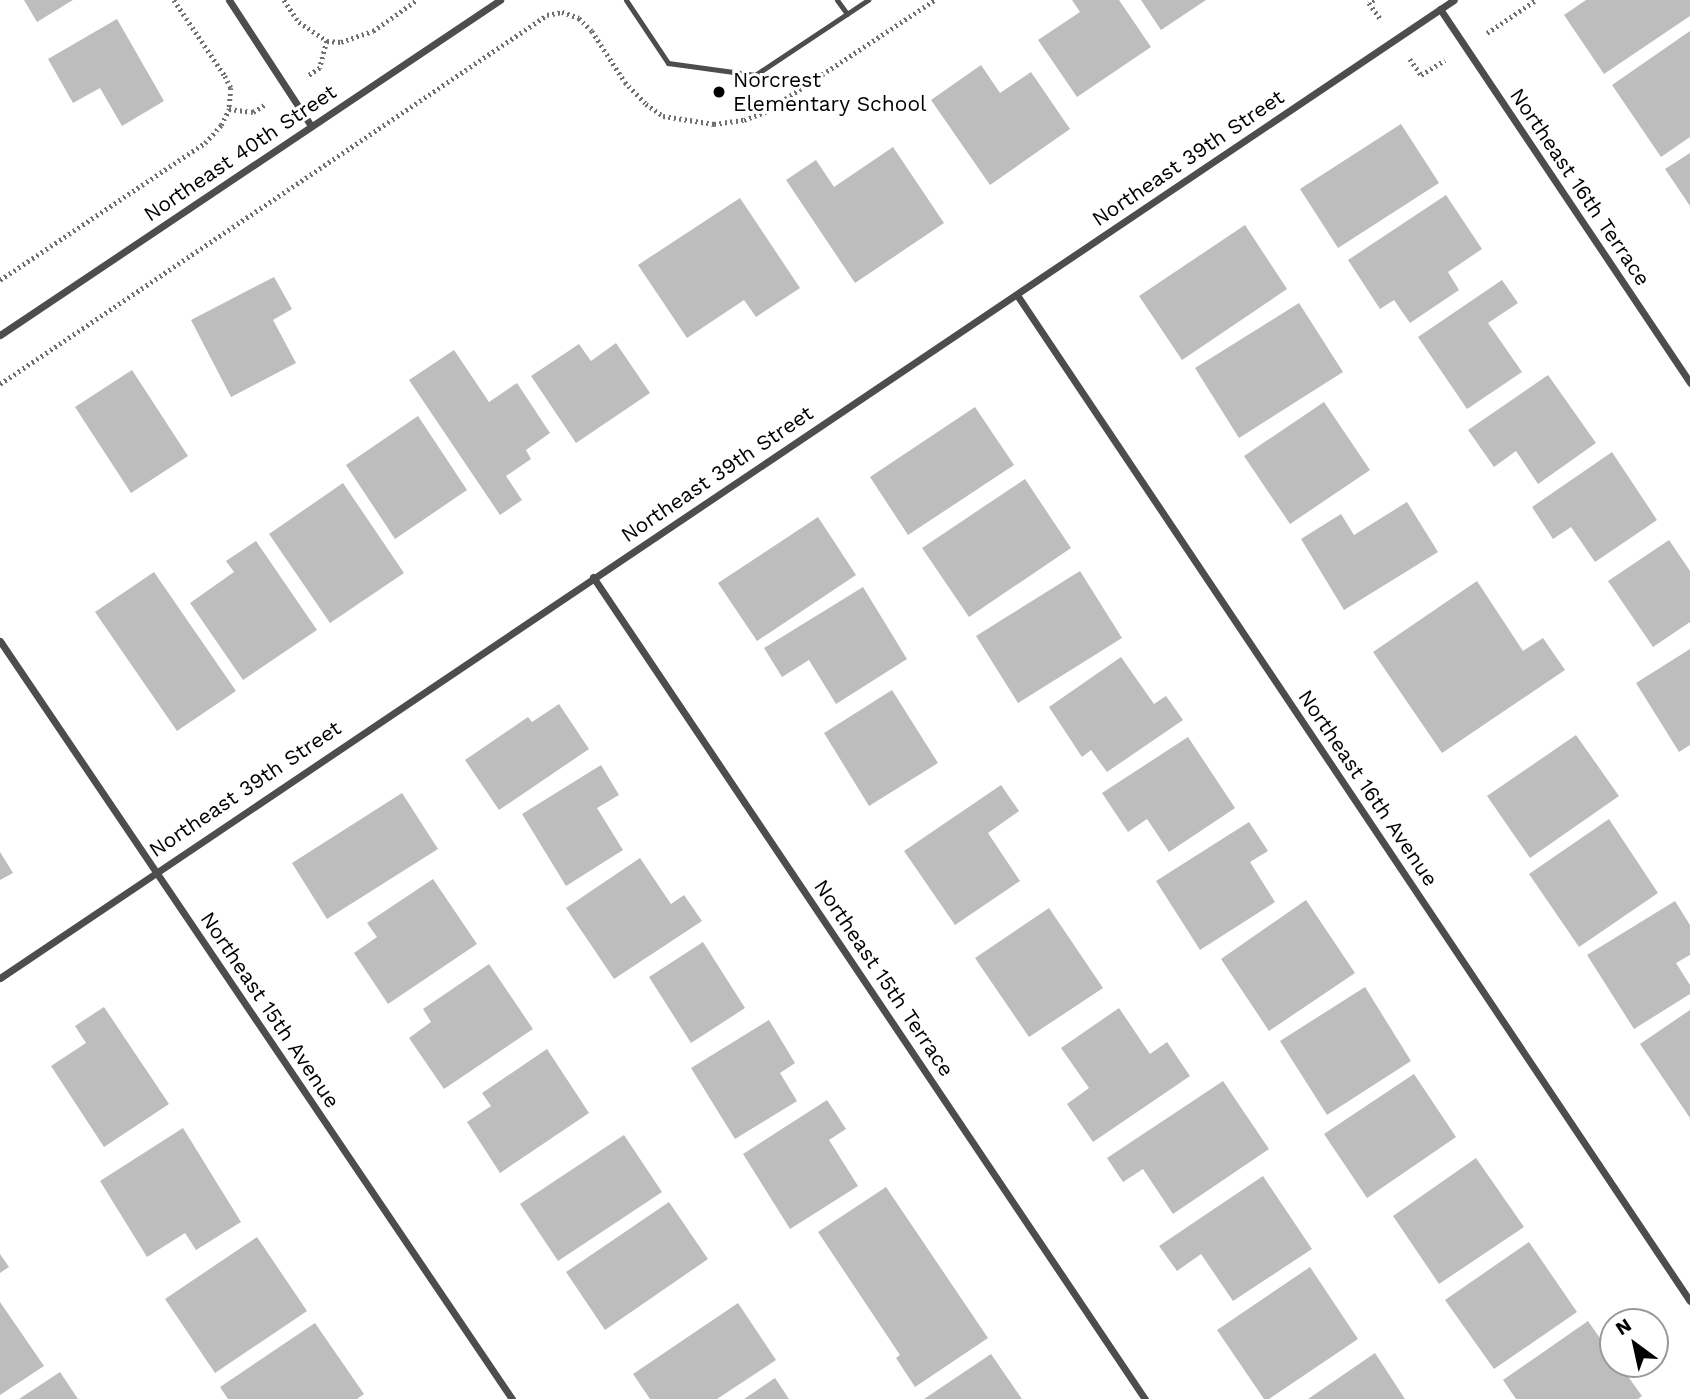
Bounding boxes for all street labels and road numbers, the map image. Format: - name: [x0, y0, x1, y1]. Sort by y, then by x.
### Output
- street label: Northeast 40th Street: [139, 79, 341, 227]
- street label: Northeast 16th Terrace: [1504, 83, 1656, 291]
- street label: Northeast 39th Street: [1087, 84, 1289, 232]
- street label: Northeast 39th Street: [616, 400, 818, 548]
- street label: Northeast 16th Avenue: [1292, 684, 1444, 892]
- street label: Northeast 39th Street: [144, 715, 346, 863]
- street label: Northeast 15th Terrace: [808, 874, 960, 1082]
- street label: Northeast 15th Avenue: [195, 907, 345, 1113]

